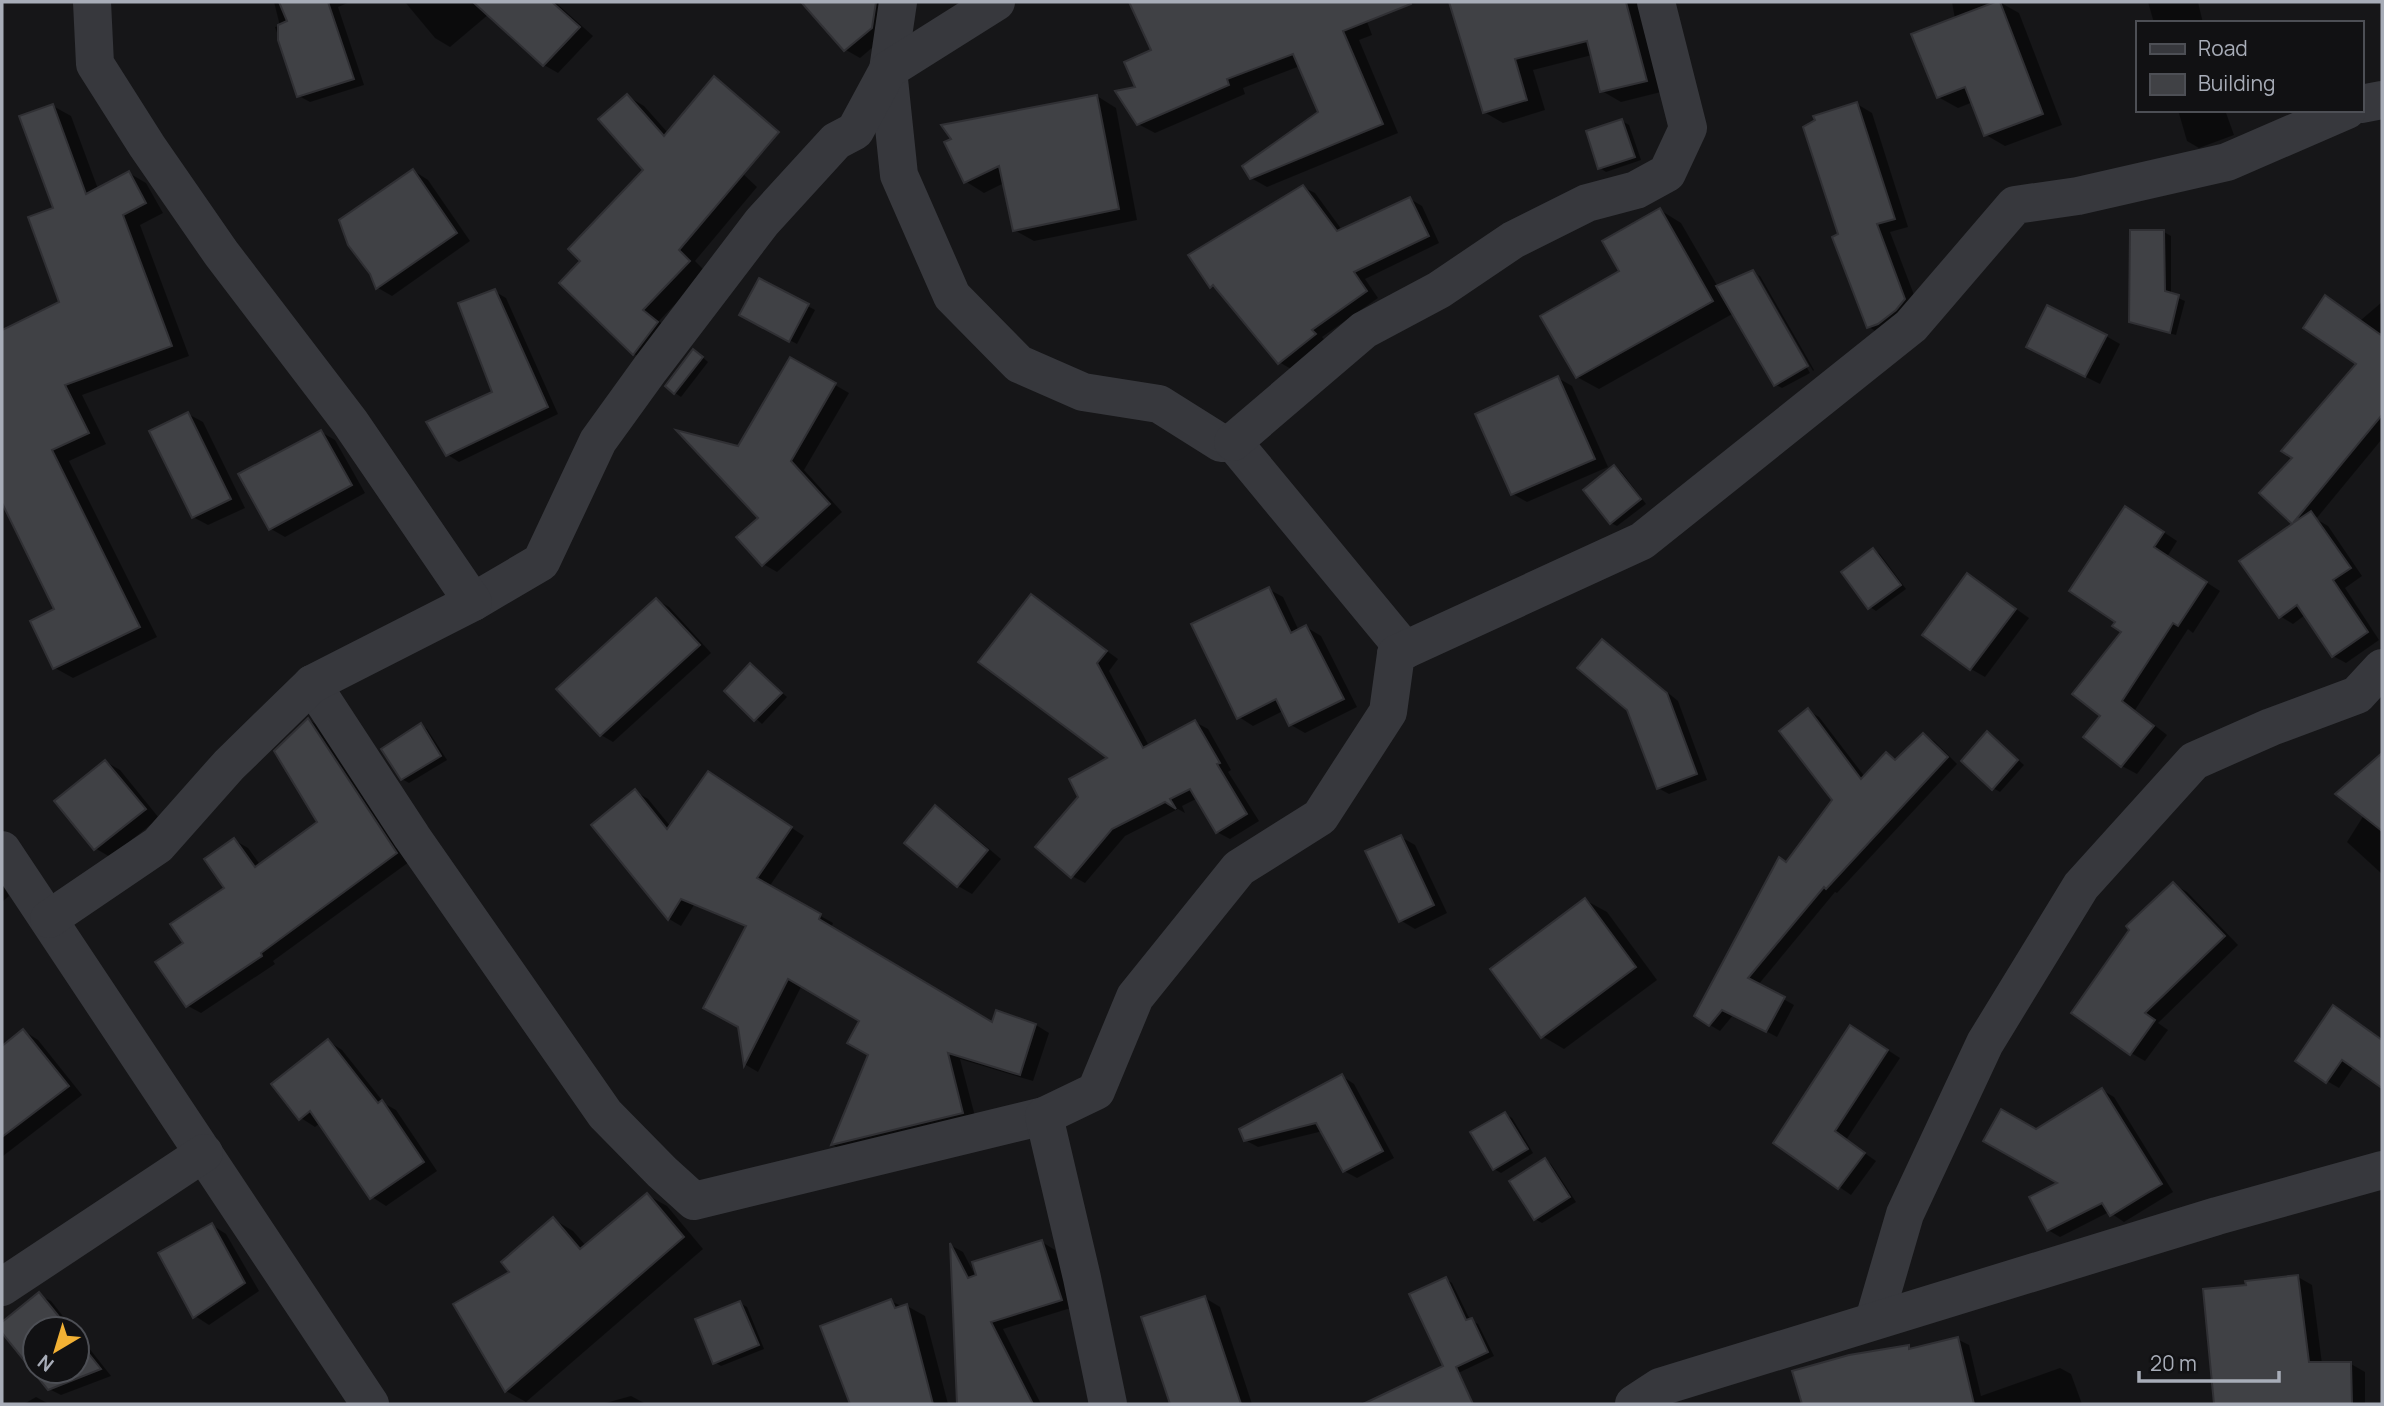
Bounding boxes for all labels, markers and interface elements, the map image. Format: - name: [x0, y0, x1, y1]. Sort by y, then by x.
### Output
- legend: [2136, 21, 2363, 112]
- text: Road: [2198, 34, 2248, 62]
- text: Building: [2198, 69, 2275, 97]
- north arrow: [21, 1315, 91, 1385]
- scale bar: [2139, 1340, 2279, 1384]
- text: N: [32, 1349, 59, 1378]
- text: 20 m: [2150, 1349, 2197, 1377]

